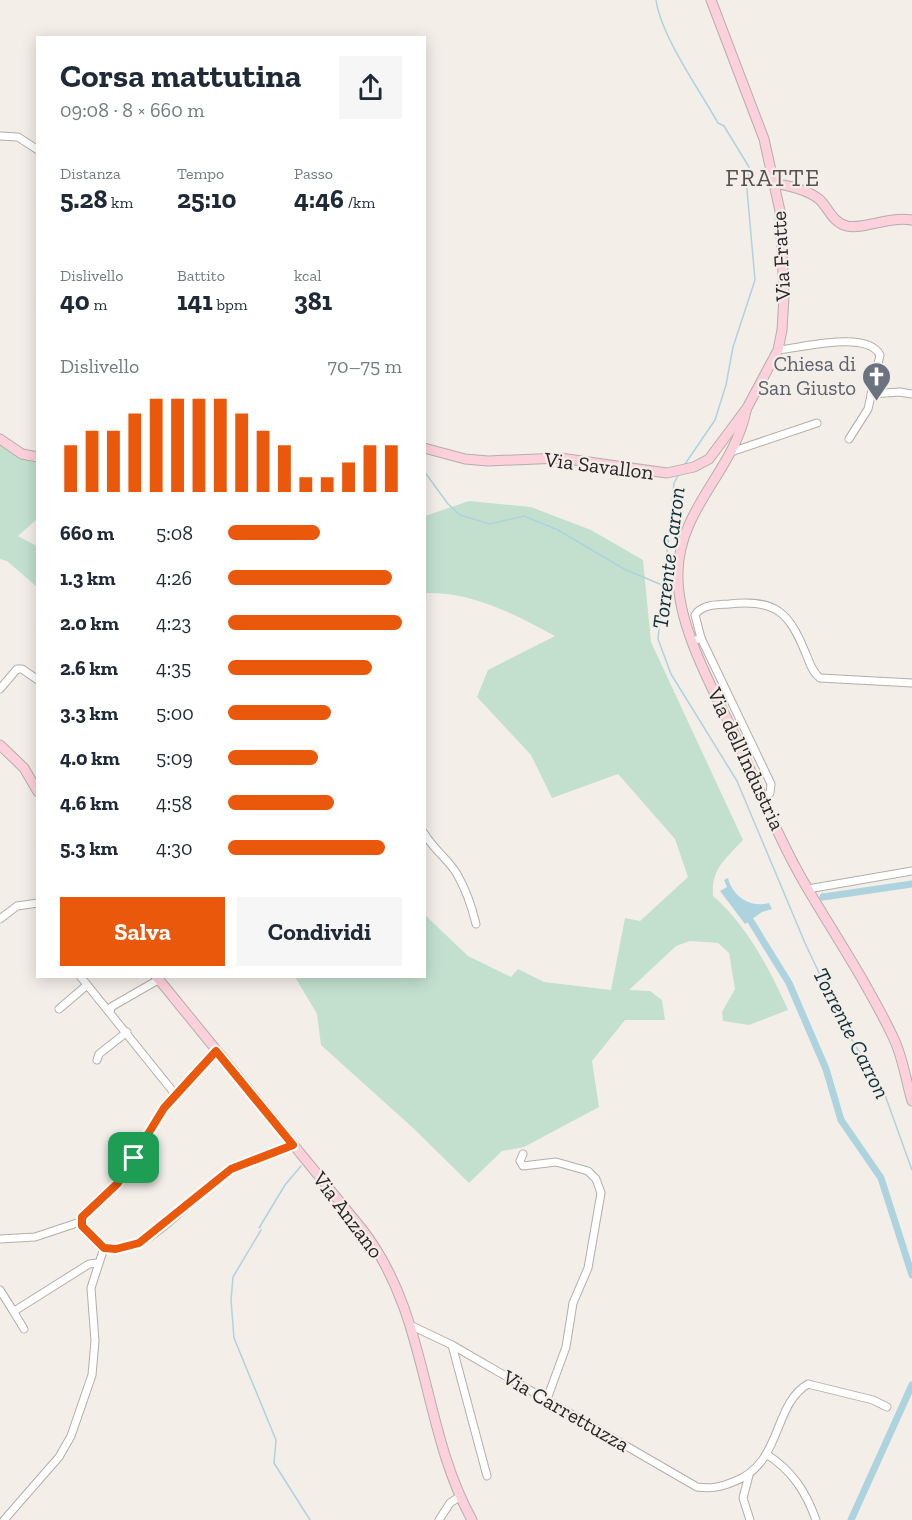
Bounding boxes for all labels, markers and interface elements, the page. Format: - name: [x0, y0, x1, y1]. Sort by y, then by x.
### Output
- text: Corsa mattutina: [60, 56, 302, 95]
- button: share: [339, 56, 402, 119]
- text: 09:08 · 8 × 660 m: [60, 98, 205, 122]
- district label: FRATTE: [725, 163, 821, 192]
- text: Distanza: [60, 164, 121, 183]
- text: Tempo: [177, 164, 224, 183]
- text: Passo: [294, 164, 333, 183]
- text: 5.28: [60, 183, 107, 215]
- text: 25:10: [177, 183, 236, 215]
- text: 4:46: [294, 183, 344, 215]
- text: km: [107, 193, 133, 212]
- text: /km: [344, 193, 375, 212]
- street label: Via Fratte: [766, 210, 795, 303]
- text: Dislivello: [60, 266, 123, 285]
- text: Battito: [177, 266, 225, 285]
- text: kcal: [294, 266, 321, 285]
- text: 40: [60, 285, 90, 317]
- text: 141: [177, 285, 213, 317]
- text: 381: [294, 285, 332, 317]
- text: m: [90, 295, 107, 314]
- text: bpm: [213, 295, 248, 314]
- place label: Chiesa di San Giusto: [758, 351, 856, 400]
- text: Dislivello: [60, 354, 139, 378]
- text: 70–75 m: [328, 354, 402, 378]
- church icon: Chiesa di San Giusto: [861, 360, 893, 402]
- street label: Via Savallon: [542, 446, 655, 485]
- water label: Torrente Carron: [646, 486, 691, 631]
- text: 660 m: [60, 521, 114, 545]
- text: 5:08: [156, 521, 193, 545]
- text: 1.3 km: [60, 566, 116, 590]
- text: 4:26: [156, 566, 192, 590]
- text: 2.0 km: [60, 611, 119, 635]
- text: 4:23: [156, 611, 191, 635]
- text: 2.6 km: [60, 656, 118, 680]
- text: 4:35: [156, 656, 191, 680]
- street label: Via dell'Industria: [702, 683, 790, 834]
- text: 3.3 km: [60, 701, 118, 725]
- text: 5:00: [156, 701, 194, 725]
- text: 4.0 km: [60, 746, 120, 770]
- text: 5:09: [156, 746, 193, 770]
- text: 4.6 km: [60, 791, 119, 815]
- text: 4:58: [156, 791, 192, 815]
- text: 5.3 km: [60, 836, 118, 860]
- text: 4:30: [156, 836, 193, 860]
- button: Salva: [60, 897, 225, 966]
- button: Condividi: [237, 897, 402, 966]
- water label: Torrente Carron: [807, 964, 896, 1103]
- pin: [108, 1132, 159, 1183]
- icon: arrive: [117, 1141, 150, 1174]
- street label: Via Anzano: [307, 1166, 389, 1263]
- street label: Via Carrettuzza: [498, 1364, 634, 1457]

